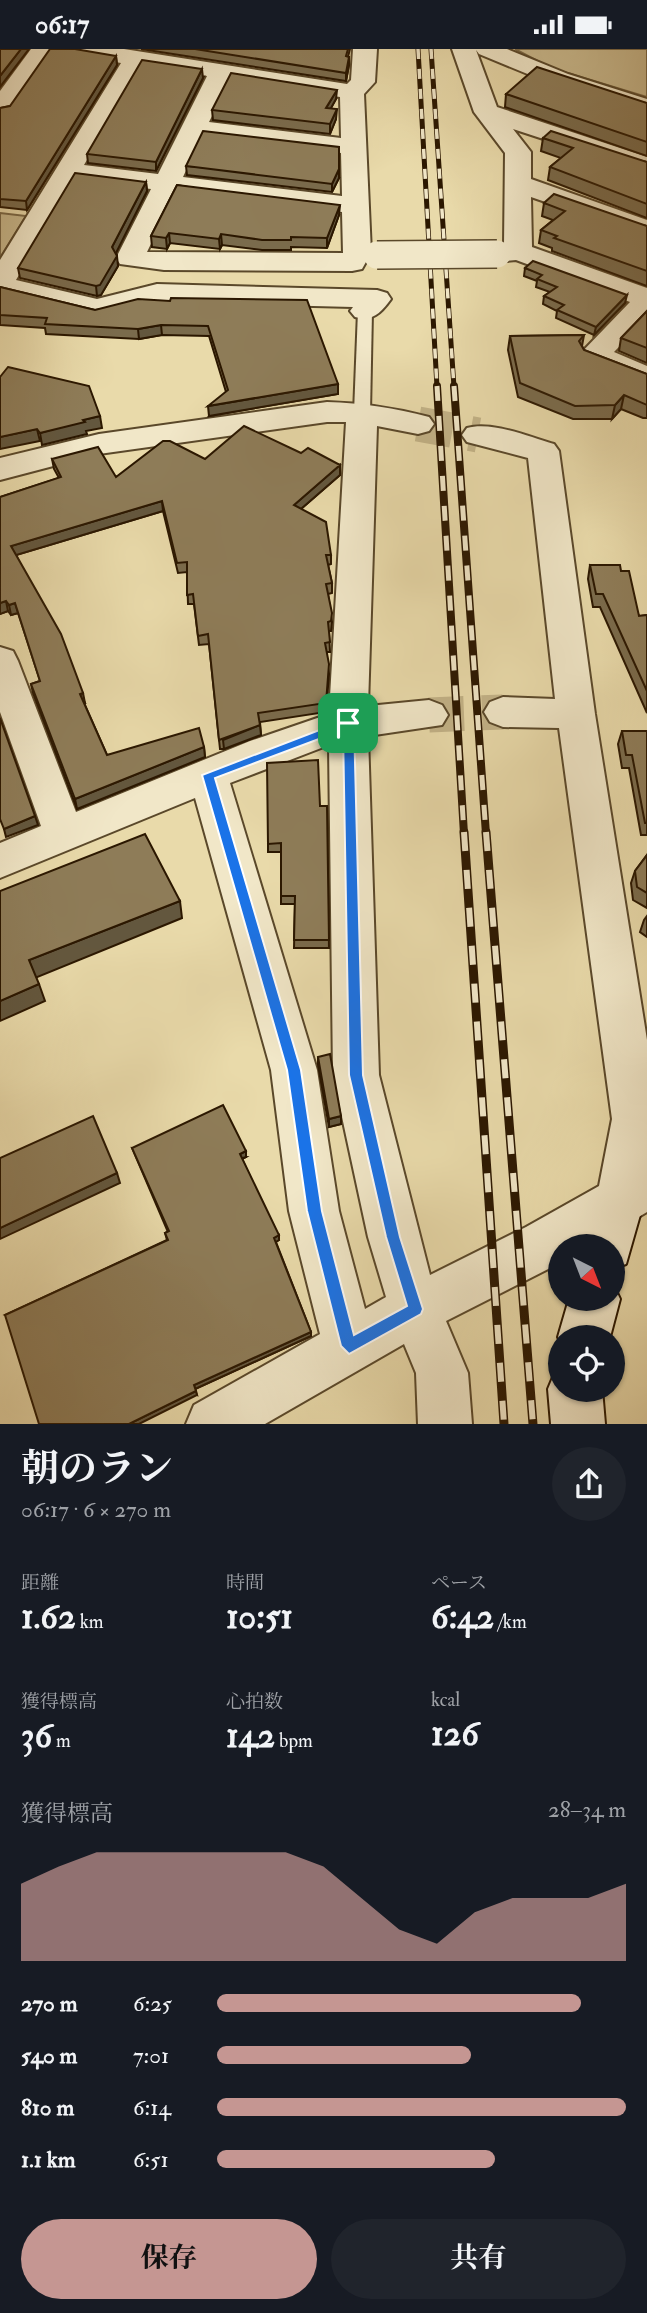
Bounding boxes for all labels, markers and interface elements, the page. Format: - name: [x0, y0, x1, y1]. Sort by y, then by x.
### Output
- text: 06:17: [35, 9, 89, 41]
- pin: [318, 693, 378, 753]
- icon: arrive: [329, 704, 367, 742]
- north arrow: [548, 1234, 625, 1311]
- map controls: [548, 1234, 625, 1402]
- button: locate: [548, 1325, 625, 1402]
- text: 朝のラン: [21, 1445, 173, 1493]
- button: share: [552, 1447, 626, 1521]
- text: 06:17 · 6 × 270 m: [21, 1495, 171, 1524]
- text: 距離: [21, 1571, 59, 1595]
- text: 時間: [226, 1571, 264, 1595]
- text: ペース: [431, 1571, 487, 1595]
- text: 1.62: [21, 1595, 76, 1639]
- text: 10:51: [226, 1595, 293, 1639]
- text: 6:42: [431, 1595, 494, 1639]
- text: km: [76, 1610, 103, 1634]
- text: /km: [494, 1610, 527, 1634]
- text: kcal: [431, 1688, 460, 1712]
- text: 獲得標高: [21, 1690, 97, 1714]
- text: 心拍数: [226, 1690, 283, 1714]
- text: 126: [431, 1712, 479, 1756]
- text: 36: [21, 1714, 52, 1758]
- text: 142: [226, 1714, 275, 1758]
- text: m: [52, 1729, 71, 1753]
- text: bpm: [275, 1729, 313, 1753]
- text: 28–34 m: [548, 1795, 626, 1824]
- text: 獲得標高: [21, 1799, 113, 1828]
- text: 270 m: [21, 1989, 78, 2018]
- text: 6:25: [133, 1989, 172, 2018]
- text: 540 m: [21, 2041, 77, 2070]
- text: 7:01: [133, 2041, 169, 2070]
- text: 810 m: [21, 2093, 74, 2122]
- text: 6:14: [133, 2093, 171, 2122]
- text: 1.1 km: [21, 2145, 76, 2174]
- text: 6:51: [133, 2145, 169, 2174]
- button: 保存: [21, 2219, 317, 2299]
- button: 共有: [331, 2219, 626, 2299]

